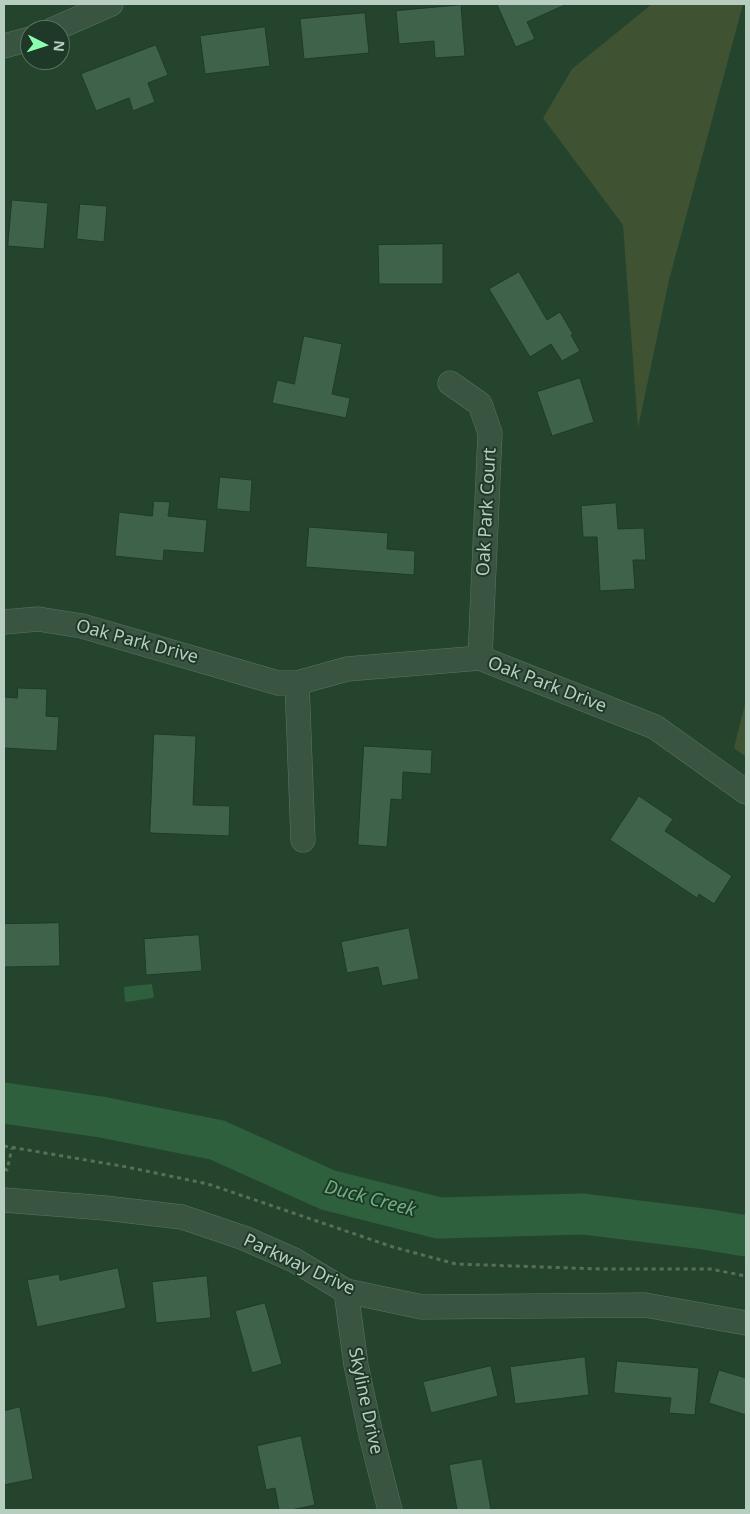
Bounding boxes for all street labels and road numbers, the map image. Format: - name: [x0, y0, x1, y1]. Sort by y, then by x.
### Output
- street label: Oak Park Court: [473, 447, 501, 577]
- street label: Oak Park Drive: [74, 615, 200, 669]
- street label: Oak Park Drive: [484, 652, 610, 718]
- street label: Parkway Drive: [240, 1230, 358, 1300]
- street label: Skyline Drive: [343, 1346, 387, 1456]

